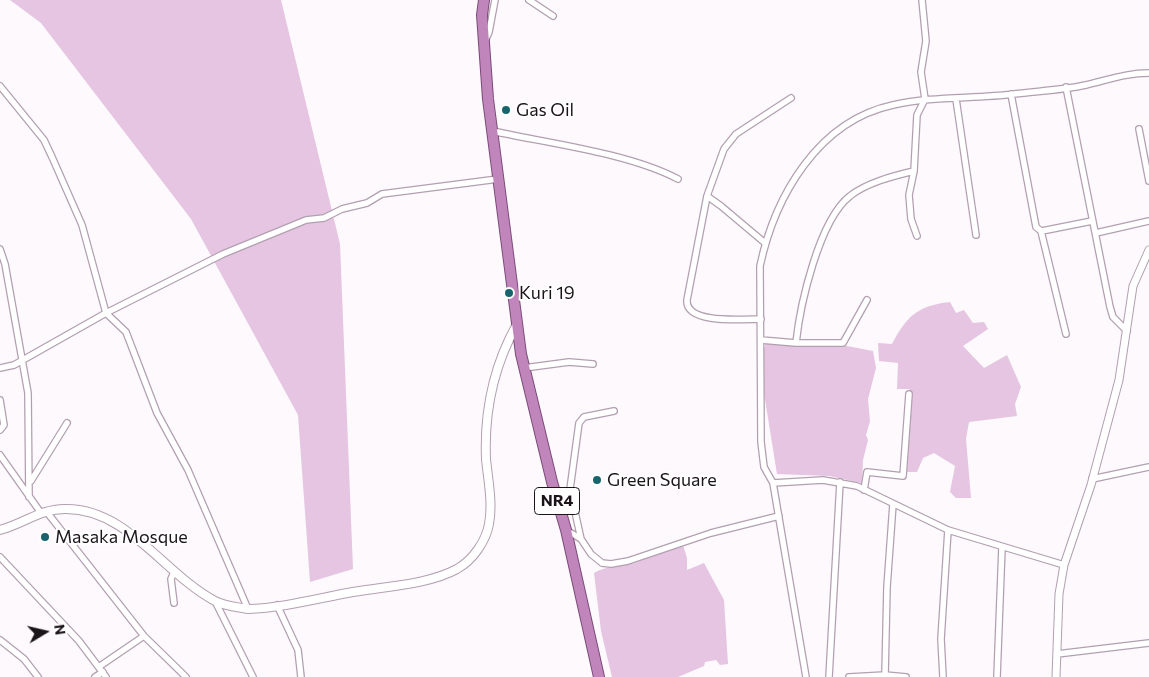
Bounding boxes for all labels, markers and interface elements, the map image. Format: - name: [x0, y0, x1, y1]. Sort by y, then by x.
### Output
- place label: Gas Oil: [516, 99, 574, 121]
- marker: Gas Oil: [500, 104, 512, 116]
- place label: Kuri 19: [519, 282, 575, 304]
- marker: Kuri 19: [503, 287, 515, 299]
- place label: Green Square: [607, 469, 717, 491]
- marker: Green Square: [591, 474, 603, 486]
- road number: NR4: [534, 488, 580, 514]
- place label: Masaka Mosque: [55, 526, 188, 548]
- marker: Masaka Mosque: [39, 531, 51, 543]
- north arrow: [20, 607, 70, 657]
- text: N: [51, 623, 70, 636]

